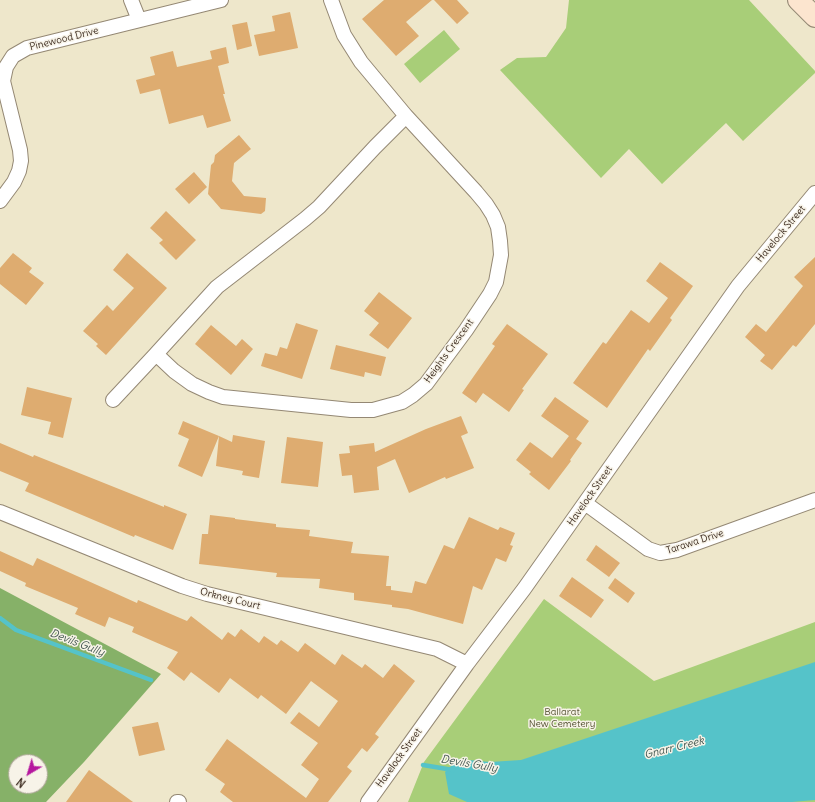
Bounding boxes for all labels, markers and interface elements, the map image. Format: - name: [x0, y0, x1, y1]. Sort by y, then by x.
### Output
- street label: Pinewood Drive: [28, 25, 100, 53]
- street label: Havelock Street: [754, 203, 808, 265]
- street label: Heights Crescent: [422, 317, 476, 385]
- street label: Havelock Street: [565, 464, 615, 528]
- street label: Tarawa Drive: [665, 527, 725, 557]
- street label: Orkney Court: [199, 586, 261, 612]
- water label: Devils Gully: [48, 627, 106, 659]
- park label: Ballarat New Cemetery: [529, 706, 595, 730]
- street label: Havelock Street: [373, 726, 425, 790]
- water label: Gnarr Creek: [643, 734, 705, 762]
- water label: Devils Gully: [440, 753, 498, 775]
- north arrow: [8, 754, 48, 794]
- text: N: [14, 775, 29, 791]

